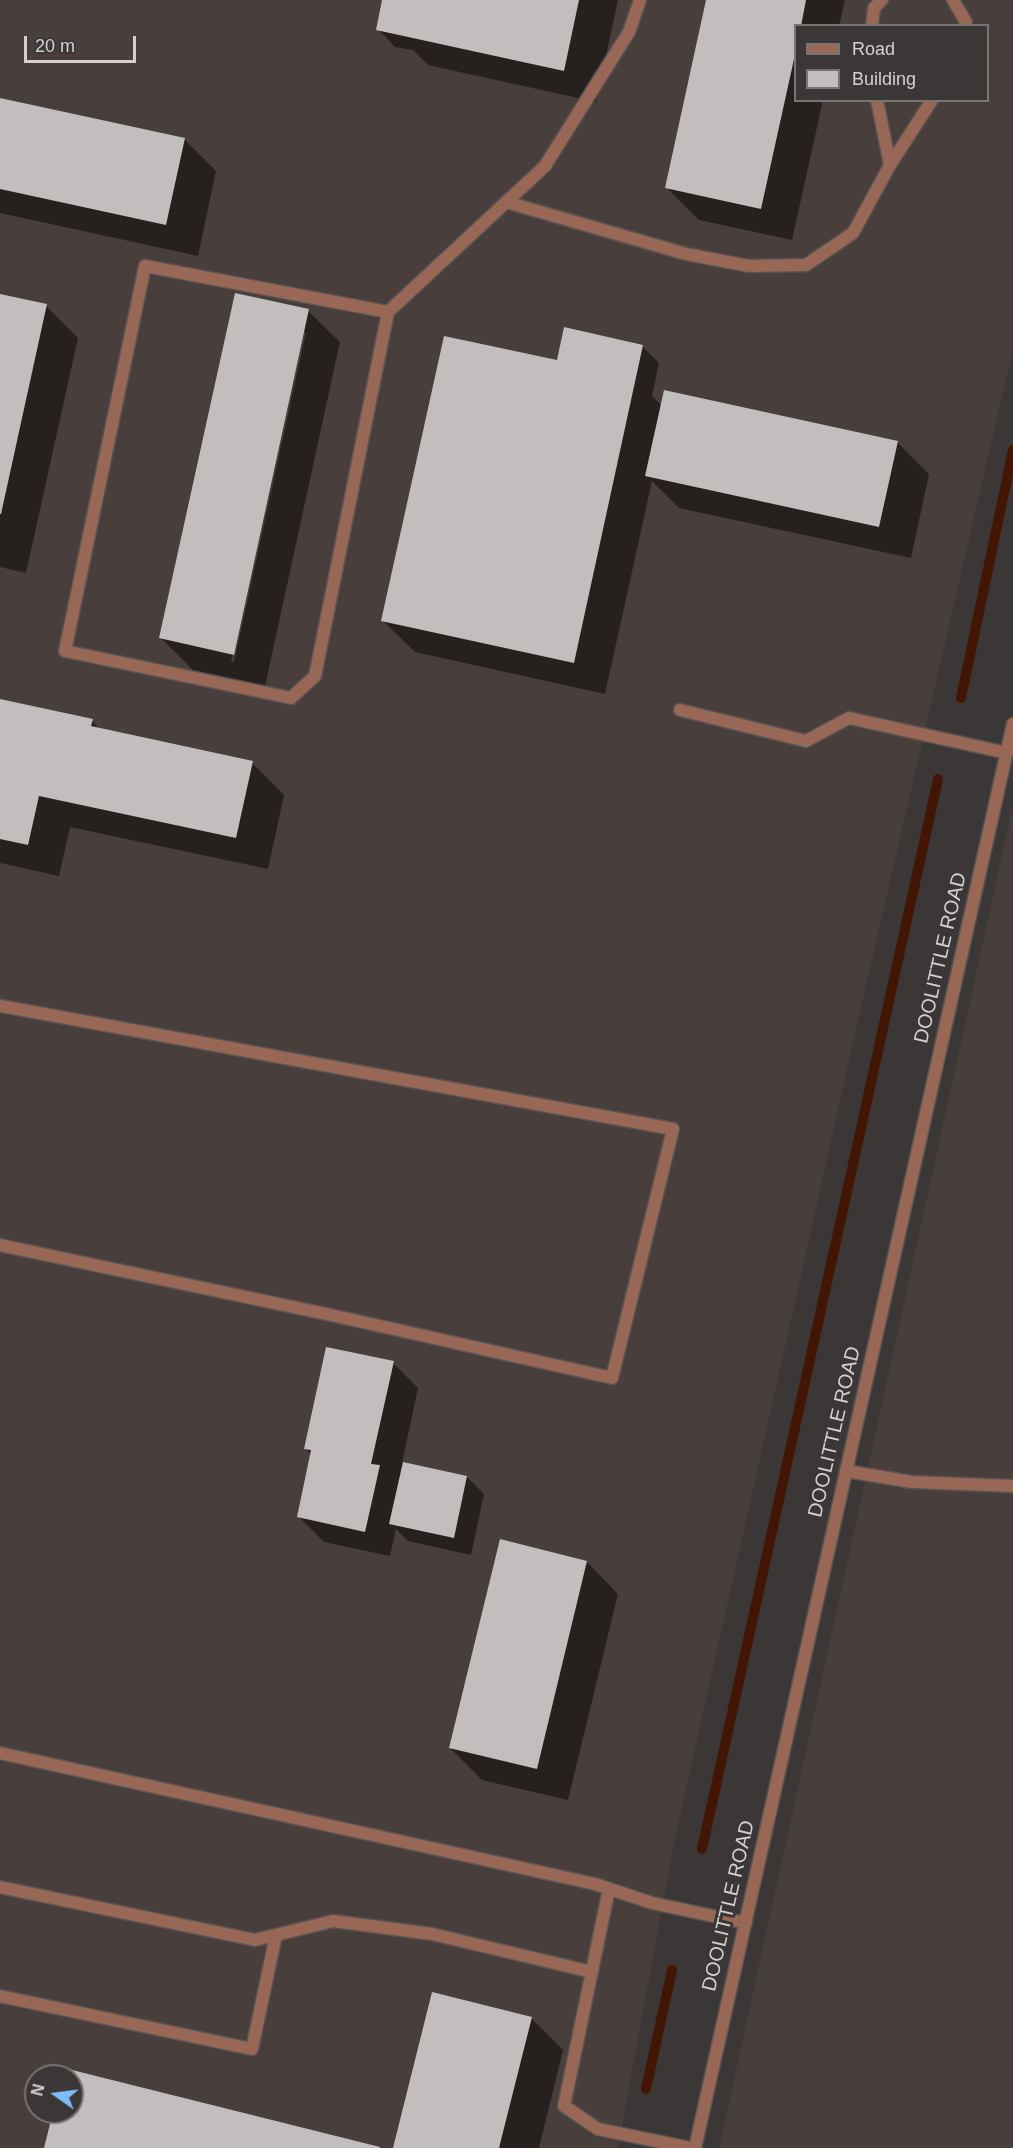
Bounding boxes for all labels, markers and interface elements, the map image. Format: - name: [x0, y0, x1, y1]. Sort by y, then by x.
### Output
- scale bar: [27, 24, 140, 62]
- legend: [794, 24, 989, 102]
- text: 20 m: [35, 36, 75, 56]
- text: Road: [852, 39, 895, 59]
- text: Building: [852, 69, 916, 89]
- street label: DOOLITTLE ROAD: [910, 870, 972, 1046]
- street label: DOOLITTLE ROAD: [804, 1344, 866, 1520]
- street label: DOOLITTLE ROAD: [698, 1818, 760, 1994]
- north arrow: [24, 2064, 84, 2124]
- text: N: [28, 2082, 48, 2098]

